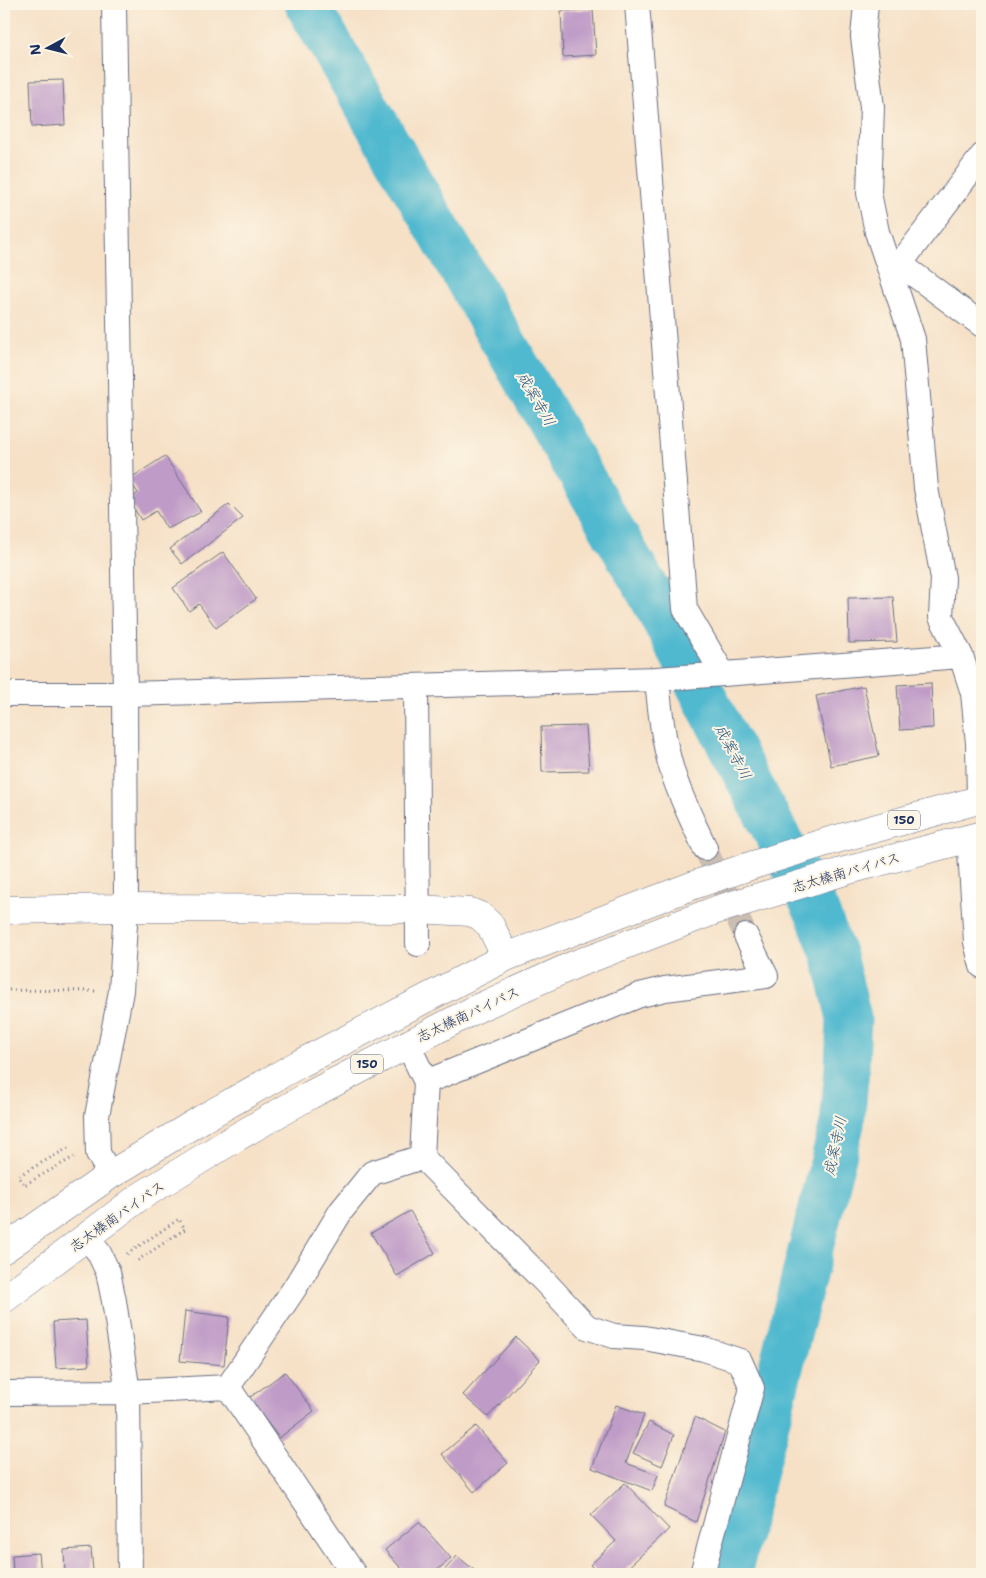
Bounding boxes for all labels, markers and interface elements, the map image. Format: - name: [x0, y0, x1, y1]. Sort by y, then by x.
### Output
- north arrow: [22, 22, 72, 72]
- text: N: [25, 43, 45, 56]
- water label: 成案寺川: [512, 368, 560, 430]
- water label: 成案寺川: [710, 721, 756, 783]
- road number: 150: [888, 810, 920, 830]
- street label: 志太榛南バイパス: [790, 848, 902, 896]
- street label: 志太榛南バイパス: [414, 982, 522, 1046]
- road number: 150: [351, 1054, 383, 1074]
- water label: 成案寺川: [819, 1115, 851, 1177]
- street label: 志太榛南バイパス: [66, 1177, 168, 1255]

